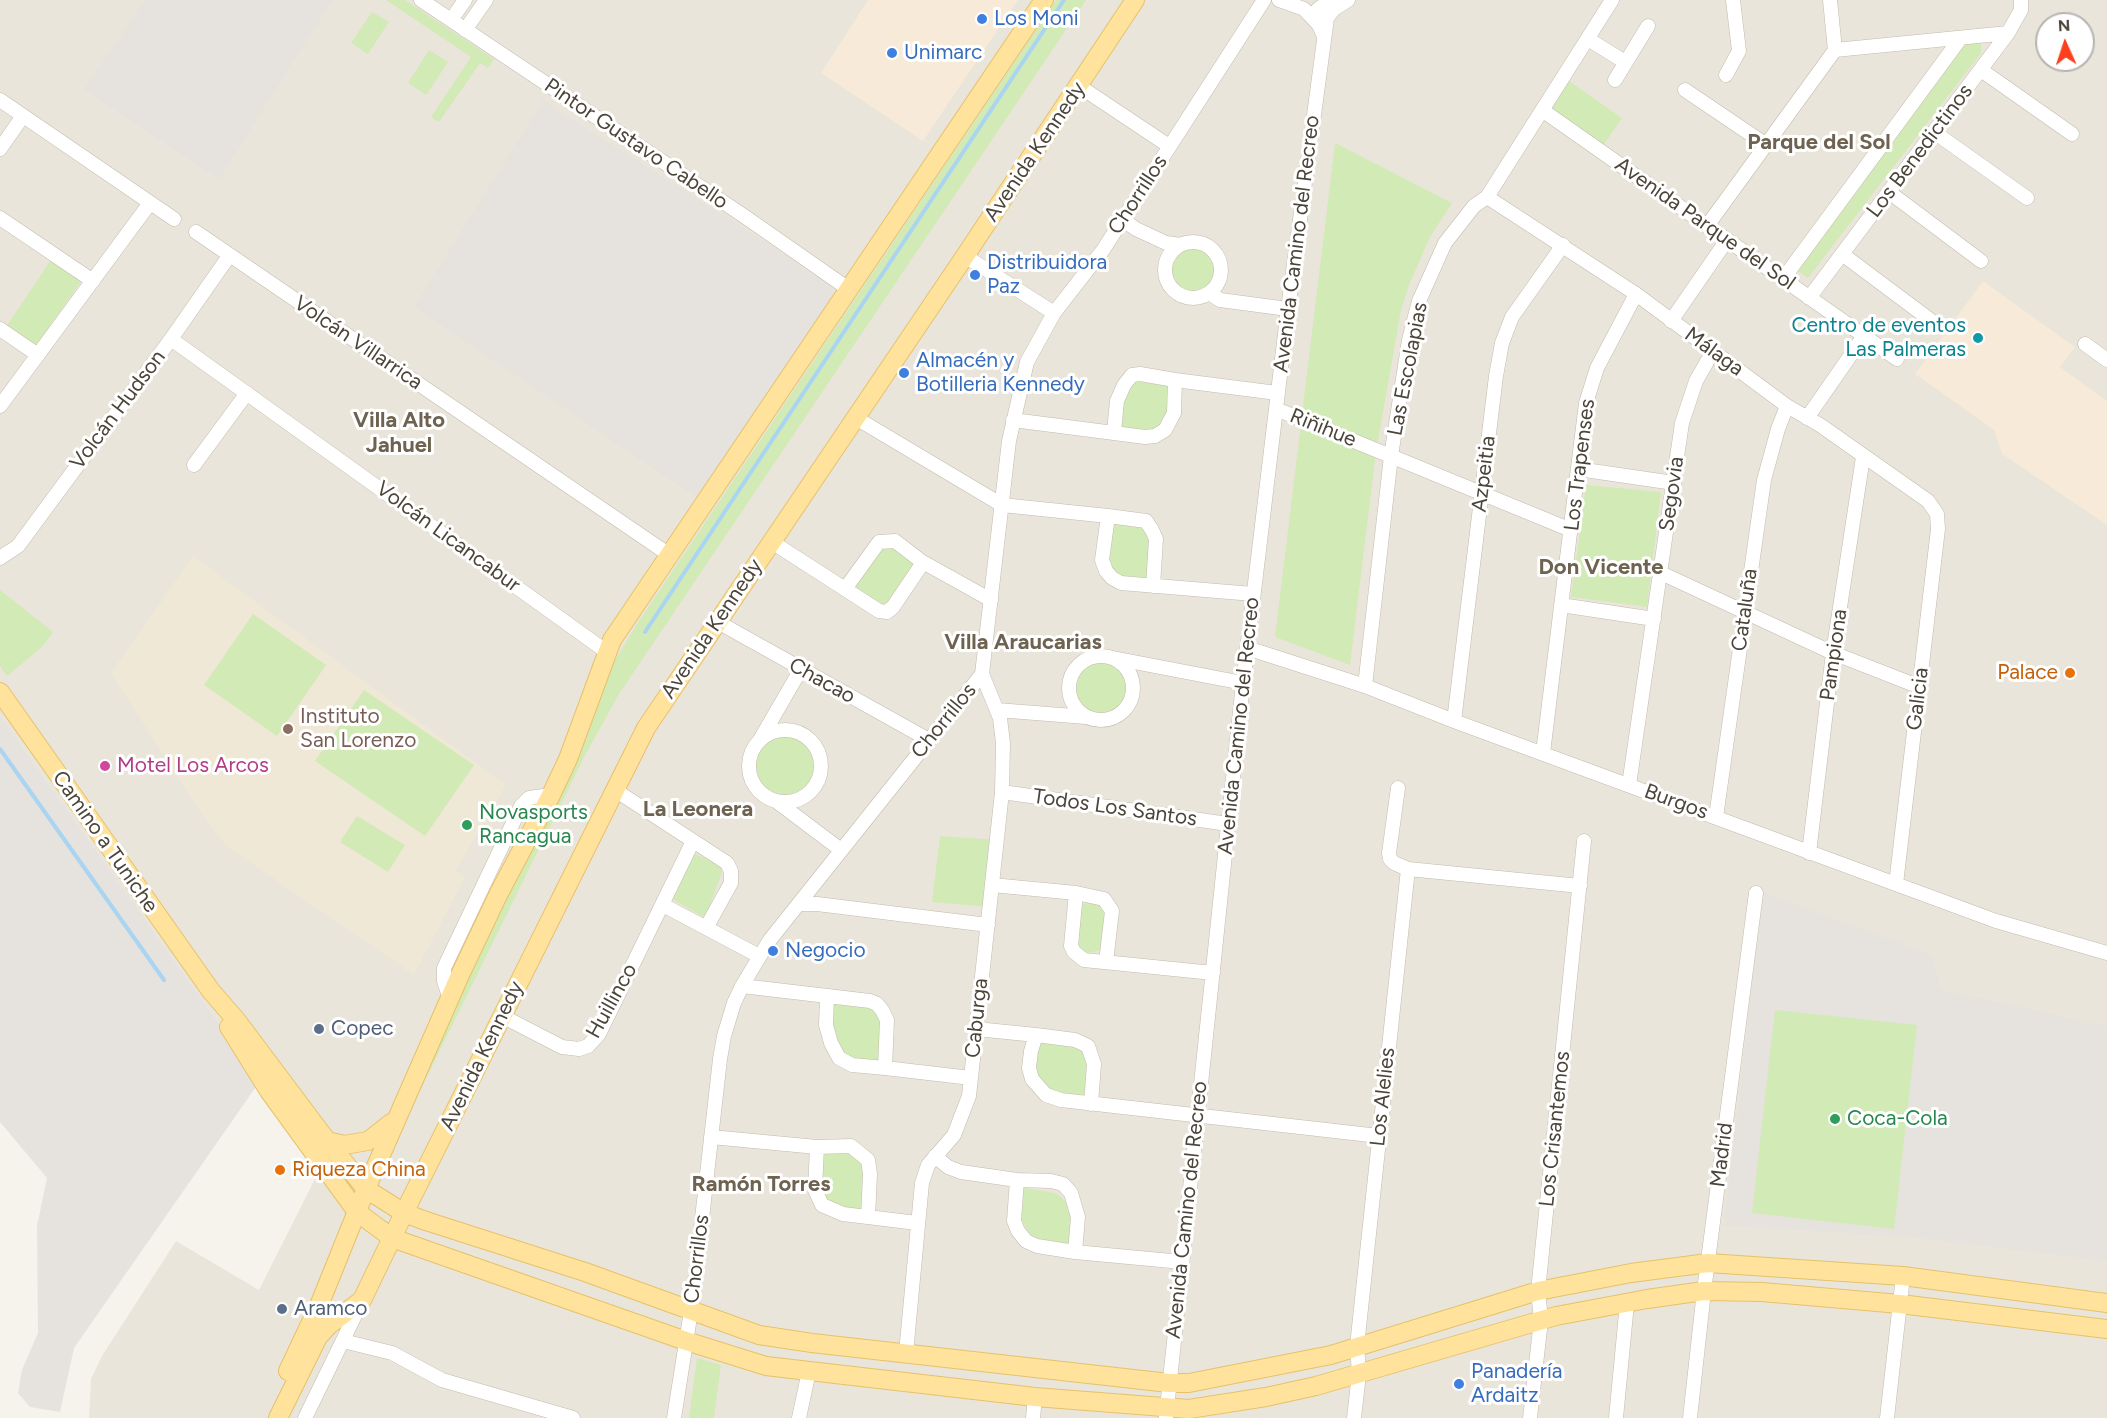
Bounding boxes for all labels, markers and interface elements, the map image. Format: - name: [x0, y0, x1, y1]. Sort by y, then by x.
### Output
- place label: Los Moni: [994, 6, 1079, 32]
- marker: Los Moni: [975, 12, 989, 26]
- north arrow: [2035, 12, 2095, 72]
- text: N: [2057, 16, 2071, 35]
- place label: Unimarc: [904, 40, 982, 66]
- marker: Unimarc: [885, 46, 899, 60]
- street label: Pintor Gustavo Cabello: [539, 73, 733, 215]
- street label: Avenida Kennedy: [979, 77, 1091, 227]
- street label: Los Benedictinos: [1862, 79, 1978, 223]
- street label: Avenida Camino del Recreo: [1269, 114, 1325, 374]
- district label: Parque del Sol: [1747, 130, 1891, 156]
- street label: Chorrillos: [1103, 151, 1173, 239]
- street label: Avenida Parque del Sol: [1610, 152, 1800, 296]
- place label: Distribuidora Paz: [987, 250, 1107, 300]
- marker: Distribuidora Paz: [968, 268, 982, 282]
- street label: Volcán Villarrica: [289, 291, 427, 395]
- street label: Las Escolapias: [1383, 300, 1433, 438]
- place label: Centro de eventos Las Palmeras: [1791, 313, 1966, 363]
- street label: Málaga: [1680, 322, 1748, 382]
- marker: Centro de eventos Las Palmeras: [1971, 331, 1985, 345]
- street label: Volcán Hudson: [65, 345, 171, 475]
- place label: Almacén y Botilleria Kennedy: [916, 348, 1085, 398]
- marker: Almacén y Botilleria Kennedy: [897, 366, 911, 380]
- street label: Los Trapenses: [1559, 397, 1601, 533]
- street label: Riñihue: [1286, 403, 1360, 453]
- district label: Villa Alto Jahuel: [353, 408, 445, 460]
- street label: Azpeitia: [1467, 434, 1501, 514]
- street label: Segovia: [1654, 455, 1690, 533]
- street label: Volcán Licancabur: [371, 476, 525, 598]
- street label: Avenida Kennedy: [656, 554, 768, 704]
- district label: Don Vicente: [1538, 555, 1664, 581]
- street label: Cataluña: [1727, 567, 1763, 653]
- street label: Avenida Camino del Recreo: [1213, 596, 1265, 856]
- street label: Pampiona: [1815, 607, 1853, 703]
- district label: Villa Araucarias: [944, 630, 1102, 656]
- street label: Chacao: [784, 653, 860, 709]
- place label: Palace: [1997, 660, 2058, 686]
- street label: Galicia: [1902, 666, 1934, 732]
- marker: Palace: [2063, 666, 2077, 680]
- street label: Chorrillos: [906, 678, 982, 764]
- place label: Instituto San Lorenzo: [300, 704, 416, 754]
- marker: Instituto San Lorenzo: [281, 722, 295, 736]
- place label: Motel Los Arcos: [117, 753, 269, 779]
- marker: Motel Los Arcos: [98, 759, 112, 773]
- street label: Camino a Tuniche: [47, 766, 163, 918]
- street label: Burgos: [1641, 779, 1711, 825]
- street label: Todos Los Santos: [1031, 784, 1199, 832]
- district label: La Leonera: [643, 797, 753, 823]
- place label: Novasports Rancagua: [479, 800, 588, 850]
- marker: Novasports Rancagua: [460, 818, 474, 832]
- place label: Negocio: [785, 938, 866, 964]
- marker: Negocio: [766, 944, 780, 958]
- street label: Huillinco: [581, 959, 643, 1043]
- street label: Avenida Kennedy: [435, 977, 529, 1135]
- street label: Caburga: [960, 977, 994, 1059]
- place label: Copec: [331, 1016, 394, 1042]
- marker: Copec: [312, 1022, 326, 1036]
- street label: Los Alelies: [1365, 1046, 1401, 1148]
- street label: Los Crisantemos: [1534, 1050, 1576, 1208]
- street label: Avenida Camino del Recreo: [1161, 1080, 1213, 1340]
- place label: Coca-Cola: [1847, 1106, 1948, 1132]
- marker: Coca-Cola: [1828, 1112, 1842, 1126]
- street label: Madrid: [1706, 1121, 1738, 1189]
- place label: Riqueza China: [292, 1157, 426, 1183]
- marker: Riqueza China: [273, 1163, 287, 1177]
- district label: Ramón Torres: [692, 1172, 830, 1198]
- street label: Chorrillos: [679, 1213, 715, 1305]
- place label: Aramco: [294, 1296, 367, 1322]
- marker: Aramco: [275, 1302, 289, 1316]
- place label: Panadería Ardaitz: [1471, 1359, 1563, 1409]
- marker: Panadería Ardaitz: [1452, 1377, 1466, 1391]

